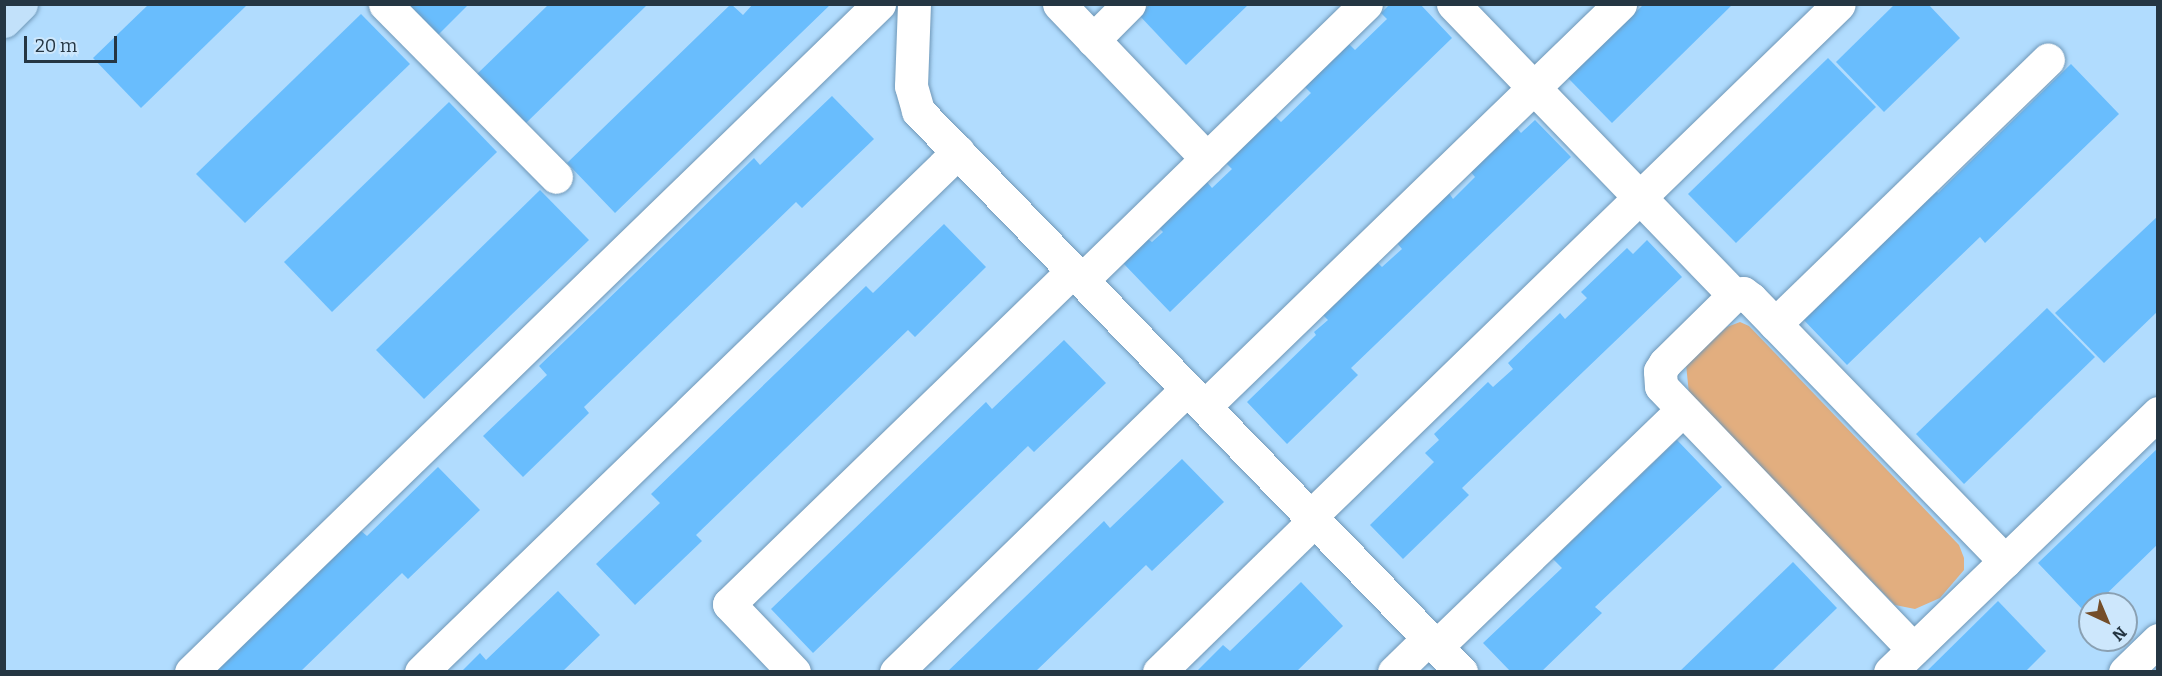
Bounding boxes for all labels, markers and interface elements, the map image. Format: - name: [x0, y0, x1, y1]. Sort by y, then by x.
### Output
- scale bar: [27, 24, 120, 62]
- text: 20 m: [35, 35, 77, 57]
- north arrow: [2078, 592, 2138, 652]
- text: N: [2108, 623, 2131, 645]

